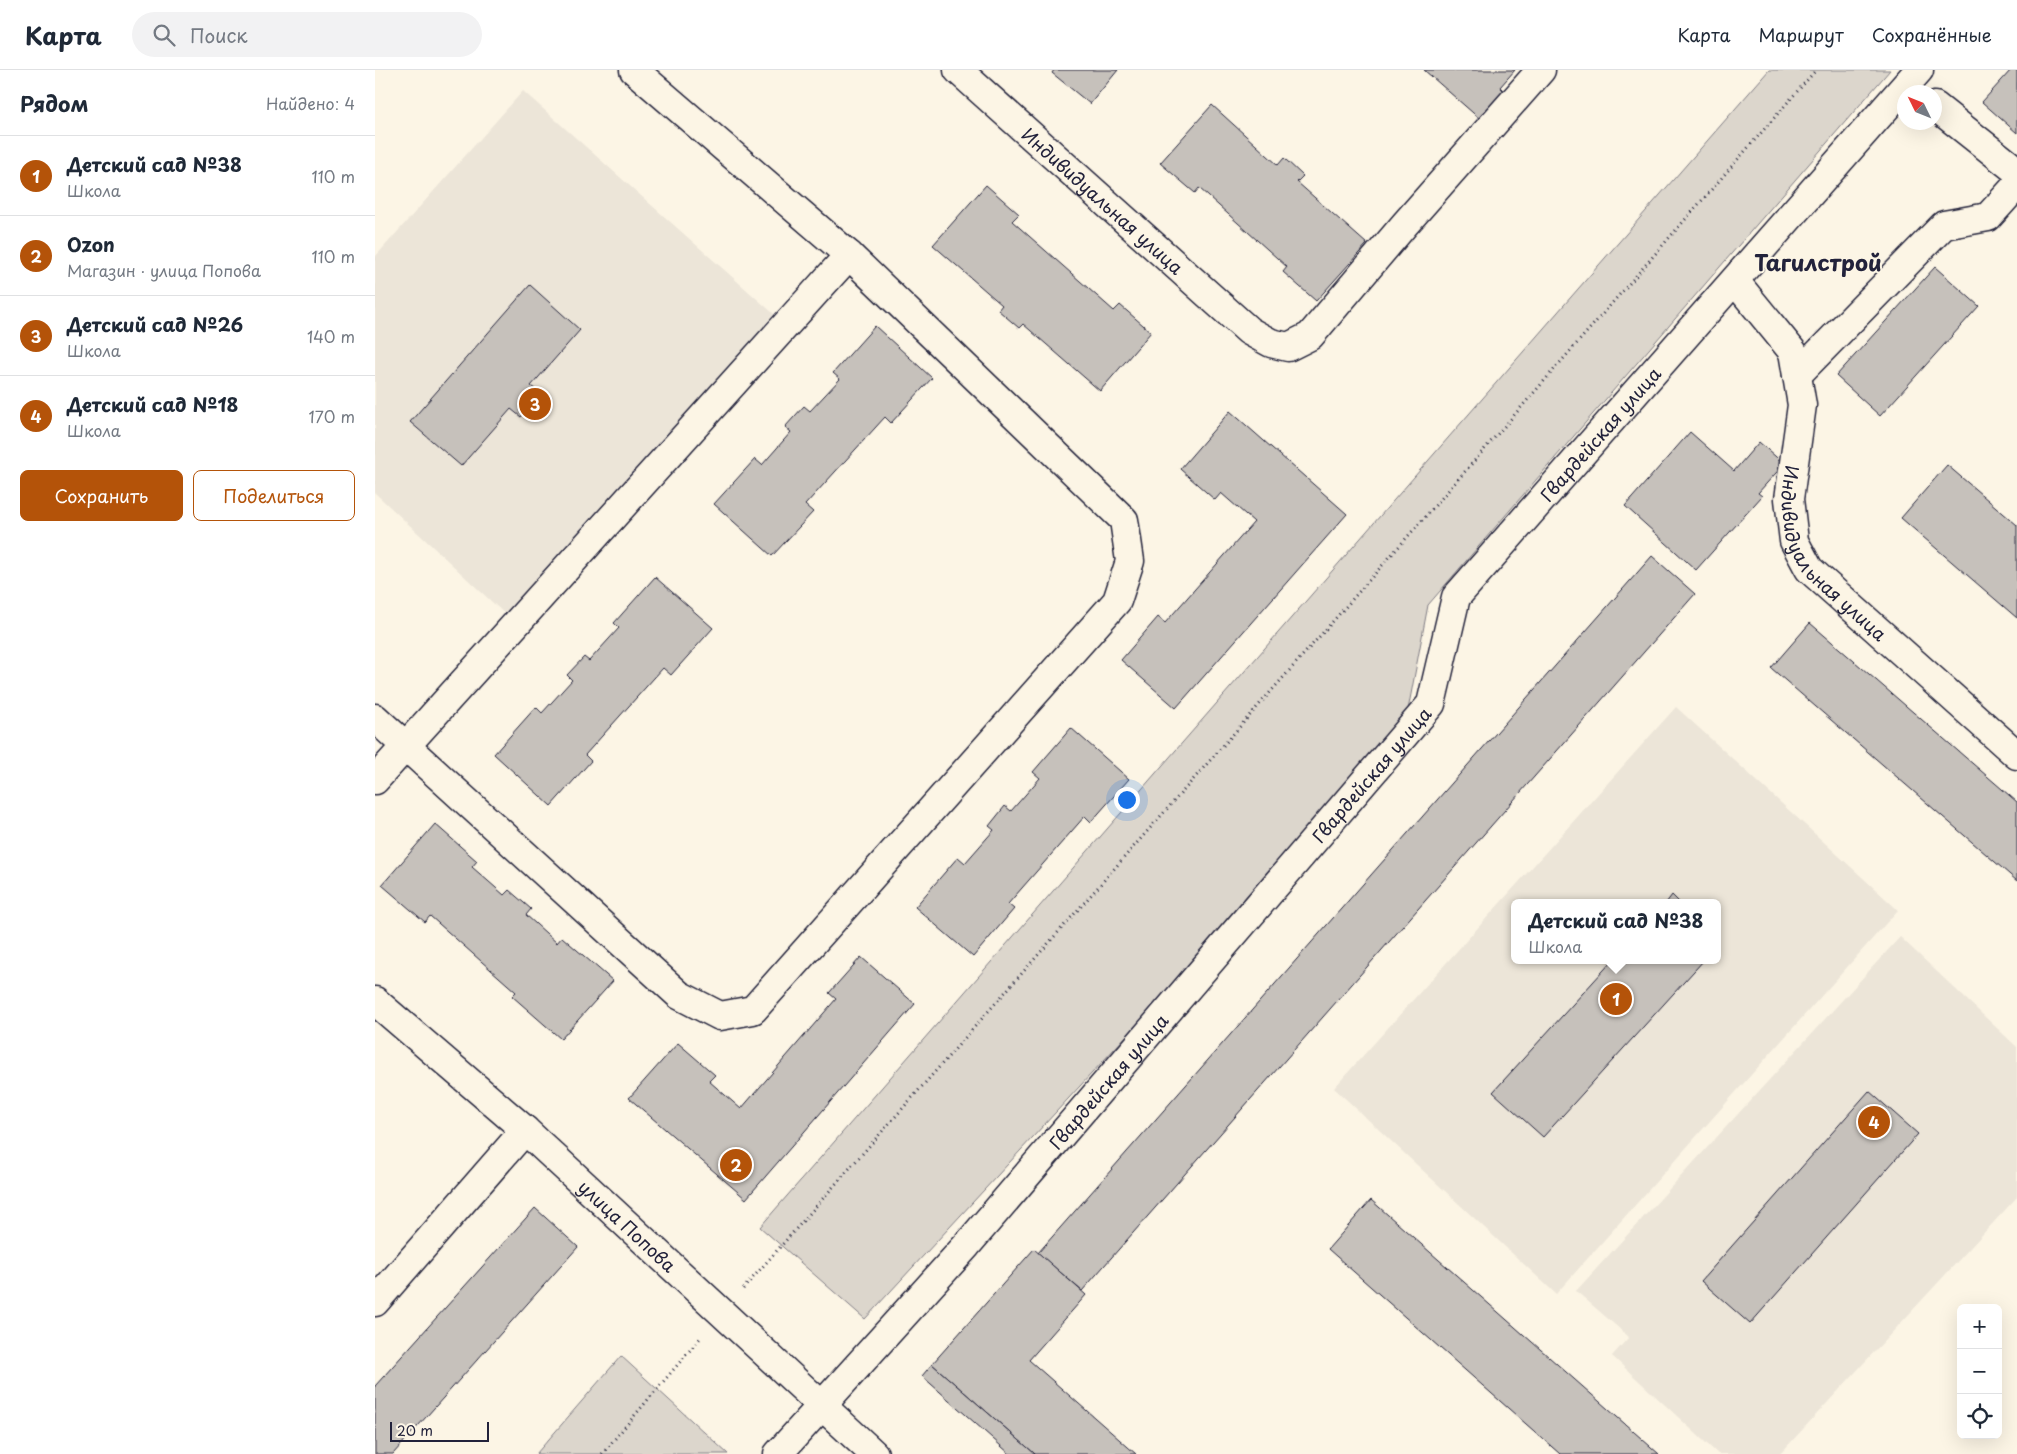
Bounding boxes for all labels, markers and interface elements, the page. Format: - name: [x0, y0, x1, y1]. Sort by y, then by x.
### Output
- search box: [132, 12, 482, 57]
- text: Карта: [25, 17, 102, 53]
- icon: search: [150, 21, 178, 49]
- text: Поиск: [190, 21, 248, 49]
- text: Карта: [1678, 21, 1730, 48]
- text: Маршрут: [1758, 21, 1844, 48]
- text: Сохранённые: [1872, 21, 1992, 48]
- north arrow: [1897, 85, 1942, 130]
- text: Рядом: [20, 87, 88, 119]
- text: Найдено: 4: [266, 91, 355, 115]
- street label: Индивидуальная улица: [1016, 120, 1190, 280]
- text: Детский сад №38: [67, 150, 242, 178]
- text: 1: [32, 164, 40, 188]
- text: 110 m: [312, 164, 355, 188]
- text: Школа: [67, 178, 121, 202]
- text: Ozon: [67, 230, 115, 258]
- text: 2: [30, 244, 42, 268]
- text: 110 m: [312, 244, 355, 268]
- district label: Тагилстрой: [1754, 245, 1882, 278]
- text: Магазин · улица Попова: [67, 258, 261, 282]
- text: Детский сад №26: [67, 310, 243, 338]
- text: 3: [31, 324, 41, 348]
- text: 140 m: [307, 324, 355, 348]
- text: Школа: [67, 338, 121, 362]
- street label: Гвардейская улица: [1533, 360, 1667, 507]
- pin: 3: [519, 385, 551, 423]
- text: Детский сад №18: [67, 390, 238, 418]
- text: 4: [31, 404, 41, 428]
- text: 170 m: [309, 404, 355, 428]
- text: Школа: [67, 418, 121, 442]
- street label: Индивидуальная улица: [1775, 464, 1894, 647]
- button: Сохранить: [20, 470, 183, 521]
- button: Поделиться: [193, 470, 355, 521]
- street label: Гвардейская улица: [1305, 700, 1437, 848]
- your location: [1114, 787, 1140, 813]
- popup: [1511, 899, 1721, 964]
- text: Детский сад №38: [1529, 906, 1703, 934]
- text: Школа: [1529, 934, 1582, 958]
- pin: 1: [1600, 980, 1632, 1018]
- street label: Гвардейская улица: [1042, 1007, 1174, 1155]
- pin: 4: [1858, 1103, 1890, 1141]
- pin: 2: [720, 1146, 752, 1184]
- street label: улица Попова: [573, 1173, 683, 1278]
- map controls: [1957, 1304, 2002, 1439]
- button: +: [1957, 1304, 2002, 1349]
- button: −: [1957, 1349, 2002, 1394]
- button: locate: [1957, 1394, 2002, 1439]
- scale bar: [390, 1419, 489, 1442]
- text: 20 m: [397, 1420, 433, 1441]

